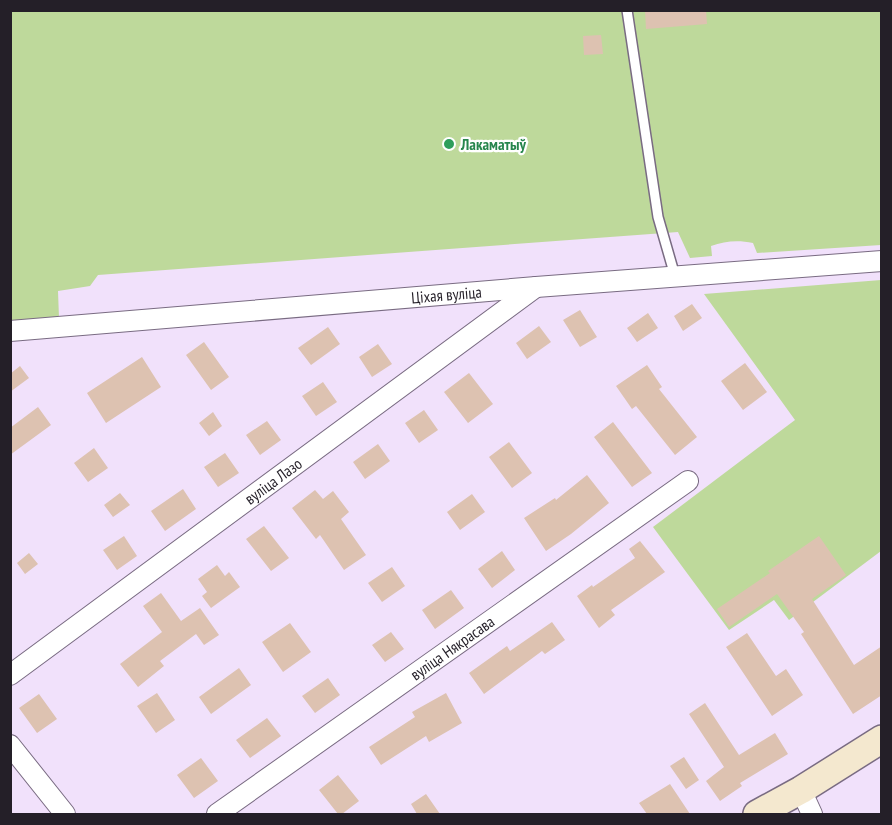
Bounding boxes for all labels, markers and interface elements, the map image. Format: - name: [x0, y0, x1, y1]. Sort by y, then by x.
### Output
- place label: Лакаматыў: [460, 134, 526, 154]
- marker: Лакаматыў: [442, 137, 456, 151]
- street label: Ціхая вуліца: [410, 282, 483, 307]
- street label: вуліца Лазо: [241, 453, 306, 509]
- street label: вуліца Някрасава: [406, 611, 498, 684]

